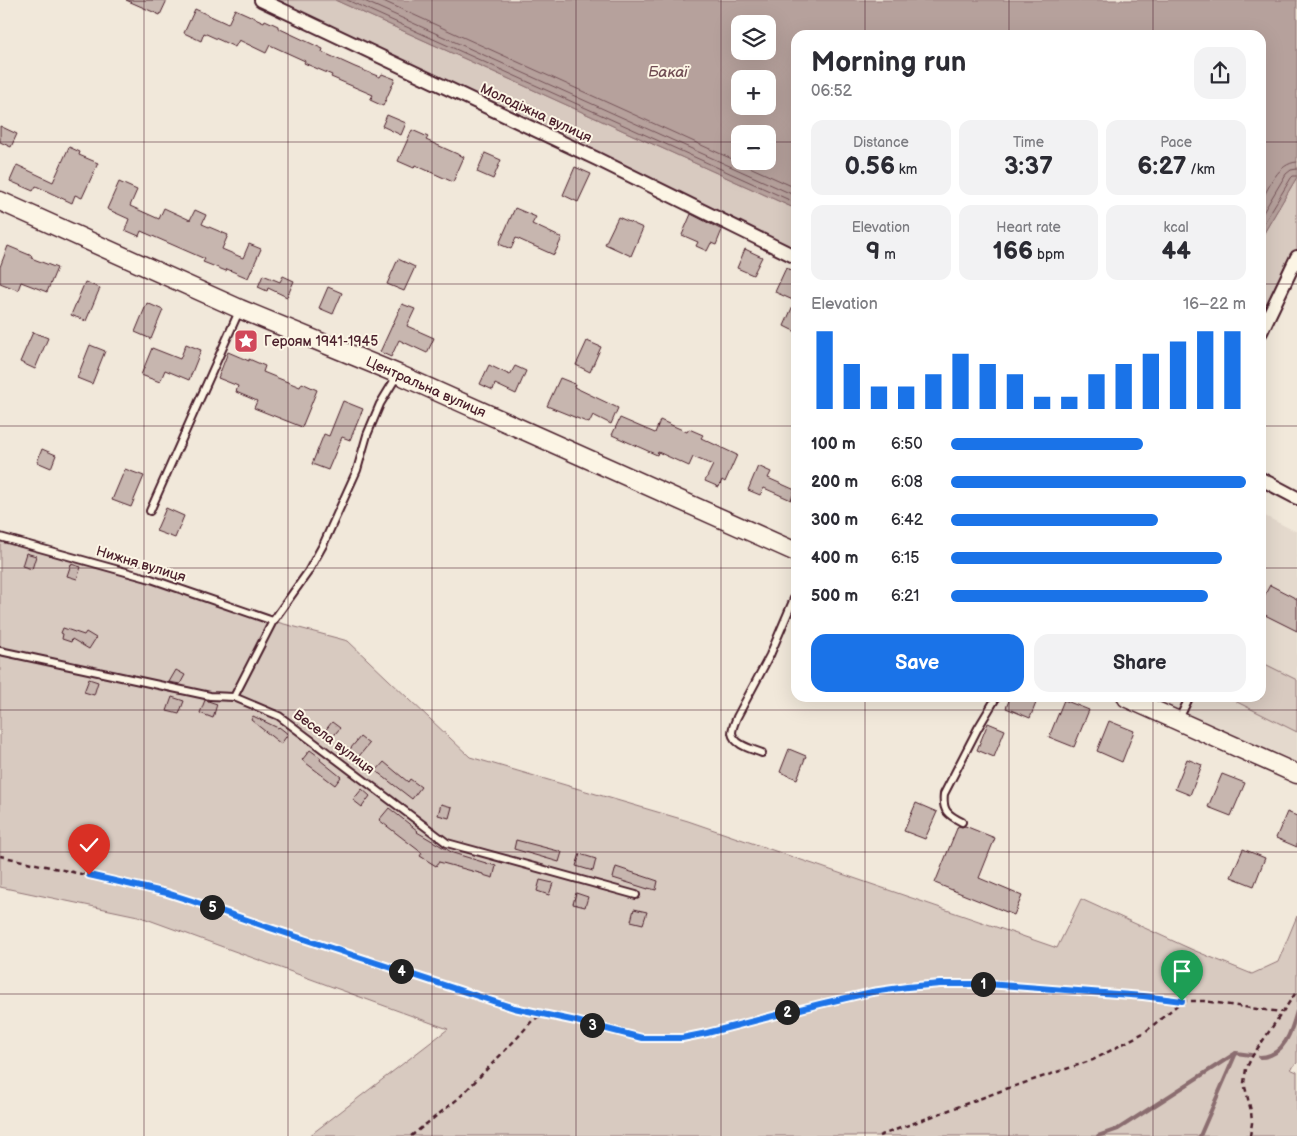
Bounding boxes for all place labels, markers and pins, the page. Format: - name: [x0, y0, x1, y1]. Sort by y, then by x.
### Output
- place icon: Героям 1941-1945: [233, 328, 259, 354]
- place label: Героям 1941-1945: [264, 333, 378, 350]
- pin: [68, 824, 110, 875]
- pin: 5: [200, 894, 224, 920]
- pin: [1161, 950, 1203, 1001]
- pin: 4: [388, 958, 414, 984]
- pin: 1: [970, 972, 996, 996]
- pin: 2: [774, 1000, 800, 1024]
- pin: 3: [580, 1012, 604, 1038]

